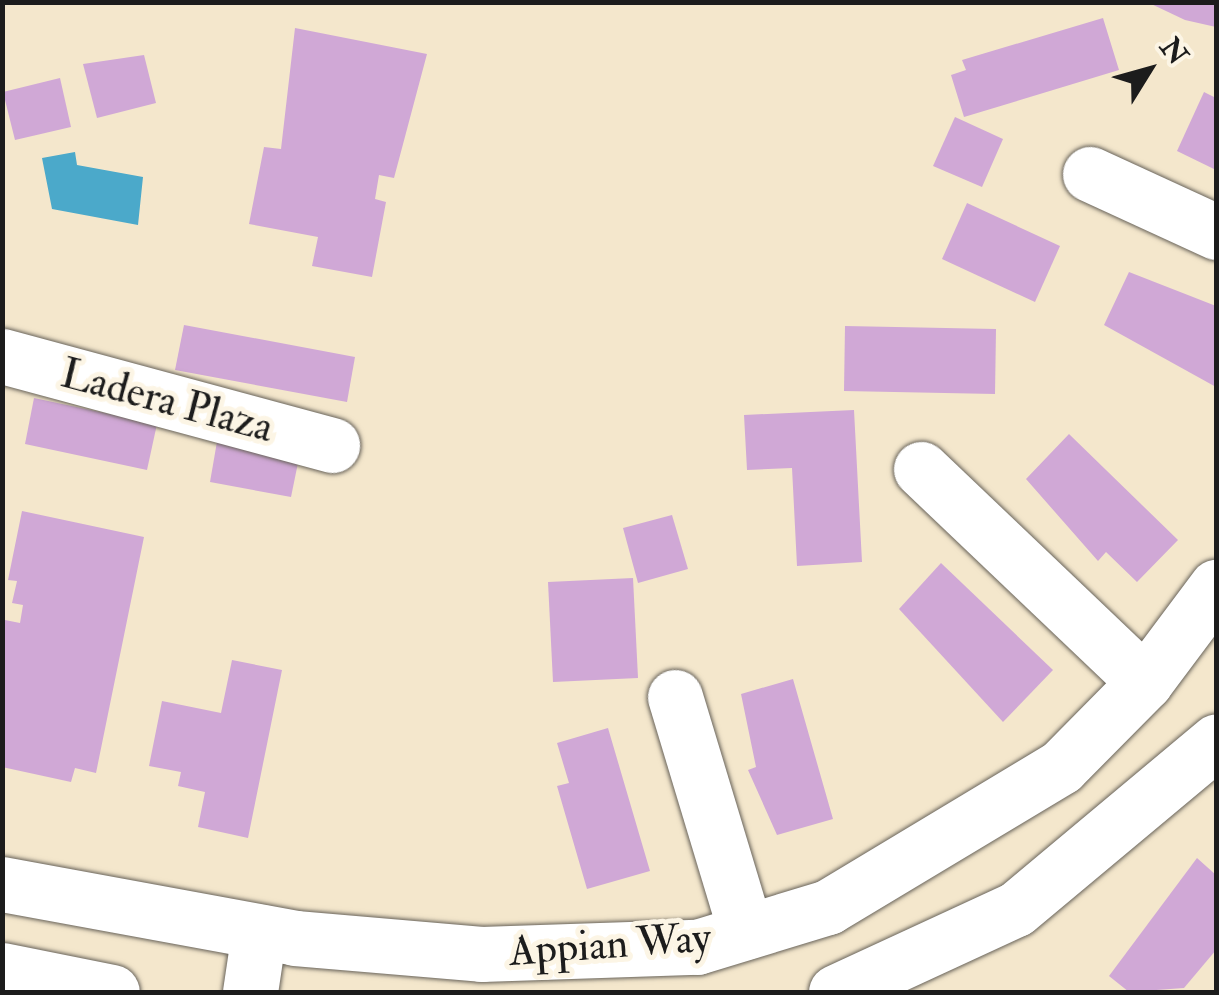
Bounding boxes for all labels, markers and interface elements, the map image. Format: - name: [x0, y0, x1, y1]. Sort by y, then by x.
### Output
- north arrow: [1099, 20, 1199, 120]
- text: N: [1152, 31, 1195, 72]
- street label: Ladera Plaza: [55, 348, 279, 454]
- street label: Appian Way: [507, 913, 713, 977]

